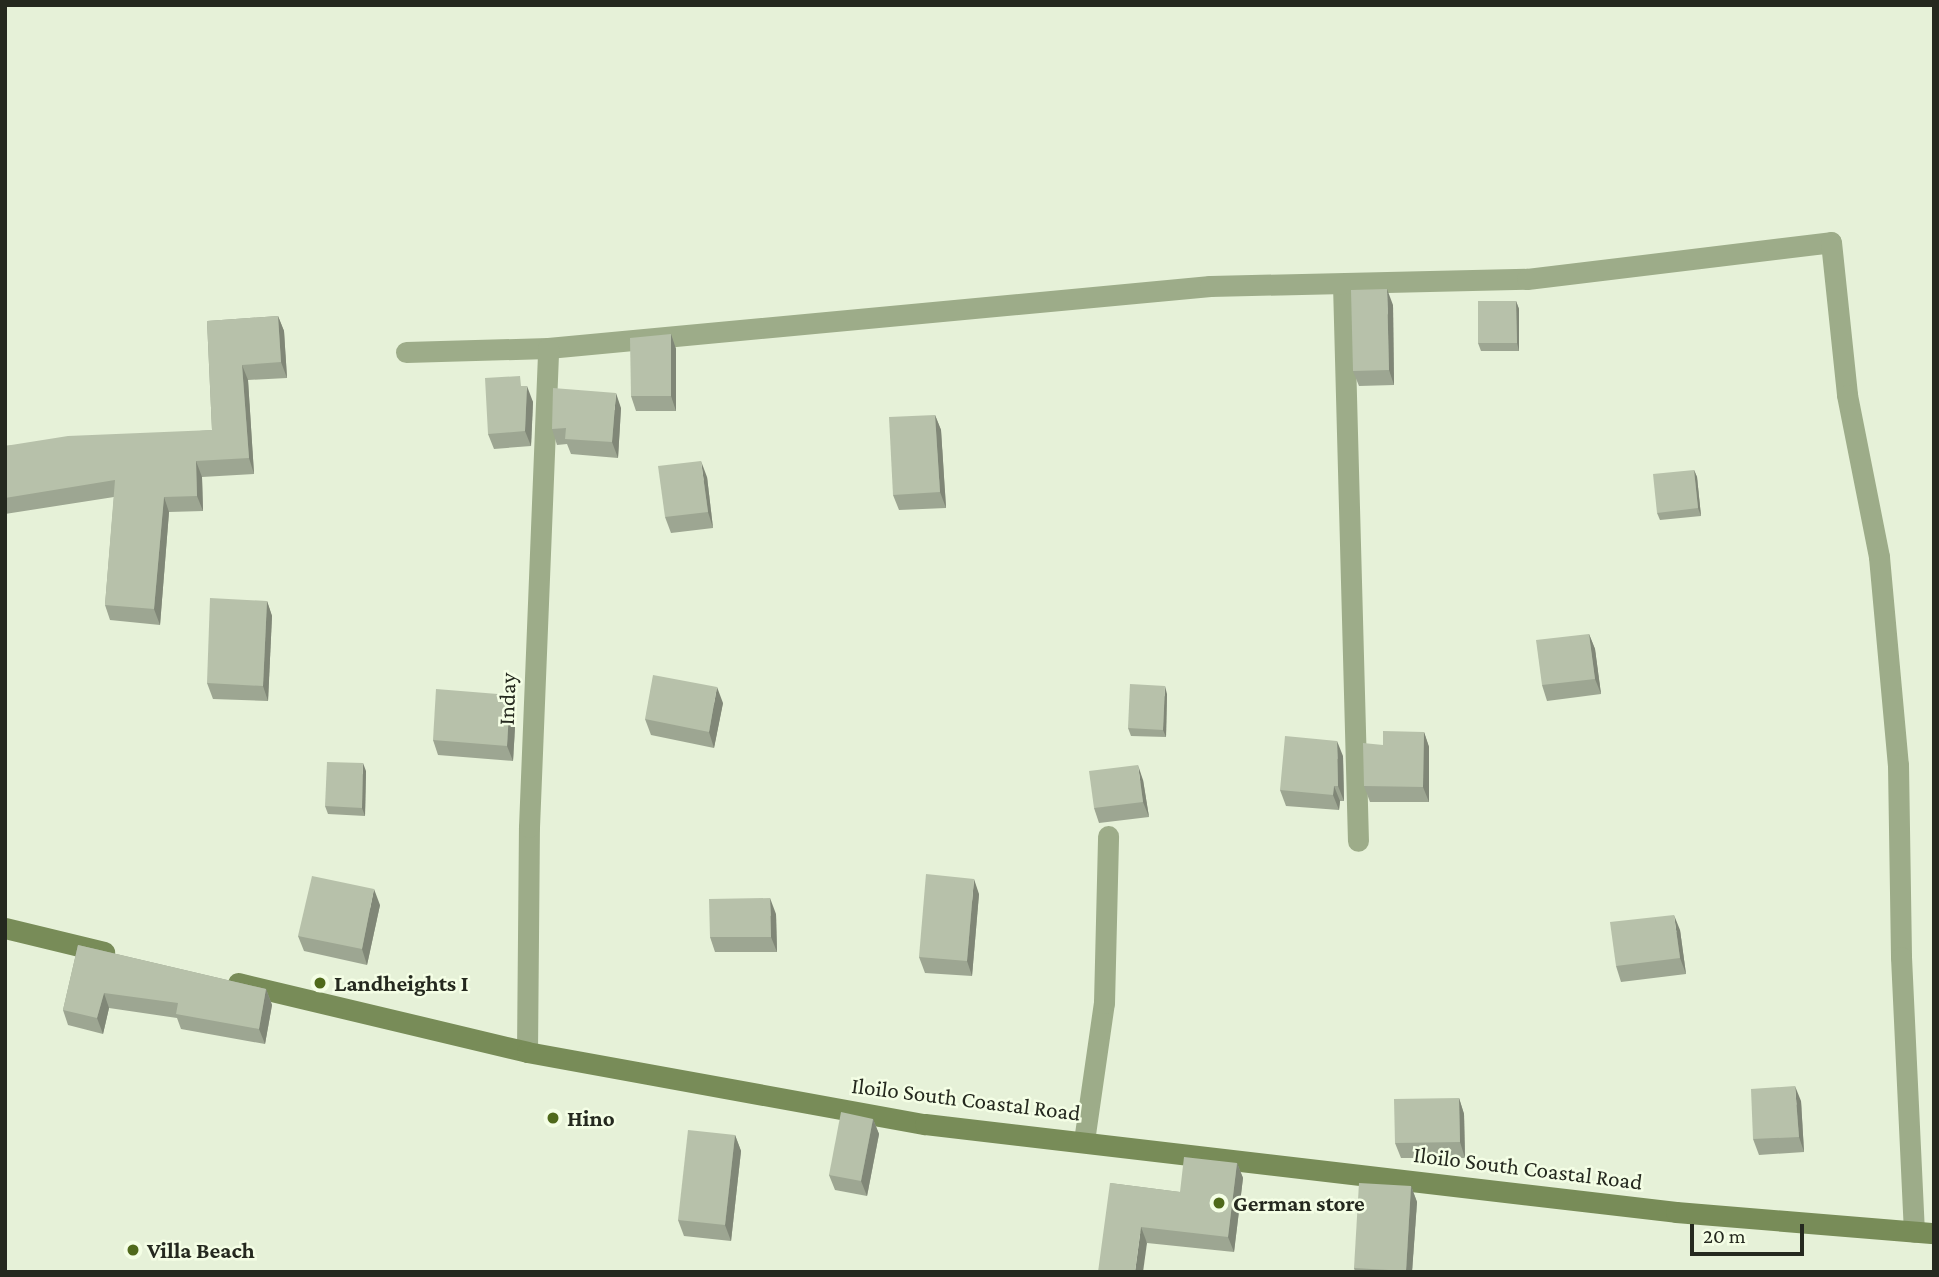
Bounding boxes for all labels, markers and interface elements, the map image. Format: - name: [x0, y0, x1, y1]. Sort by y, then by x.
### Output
- street label: Inday: [492, 672, 522, 726]
- place label: Landheights I: [334, 969, 468, 997]
- marker: Landheights I: [312, 975, 328, 991]
- street label: Iloilo South Coastal Road: [850, 1071, 1082, 1127]
- place label: Hino: [567, 1104, 615, 1132]
- marker: Hino: [545, 1110, 561, 1126]
- street label: Iloilo South Coastal Road: [1412, 1140, 1644, 1196]
- place label: German store: [1233, 1189, 1365, 1217]
- marker: German store: [1211, 1195, 1227, 1211]
- scale bar: [1694, 1210, 1808, 1254]
- text: 20 m: [1703, 1224, 1746, 1248]
- place label: Villa Beach: [147, 1236, 255, 1264]
- marker: Villa Beach: [125, 1242, 141, 1258]

